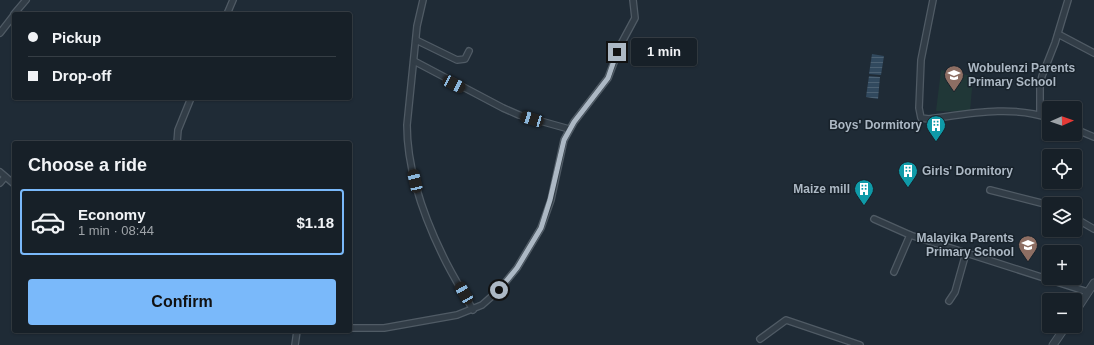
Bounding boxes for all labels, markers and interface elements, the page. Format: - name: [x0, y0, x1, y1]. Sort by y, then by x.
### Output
- text: Pickup: [52, 29, 101, 46]
- callout: 1 min: [631, 38, 697, 66]
- route end: [608, 43, 626, 61]
- text: 1 min: [647, 44, 681, 59]
- place label: Wobulenzi Parents Primary School: [968, 61, 1075, 89]
- school or university icon: Wobulenzi Parents Primary School: [943, 64, 965, 92]
- text: Drop-off: [52, 67, 111, 84]
- car: [441, 73, 467, 95]
- north arrow: [1042, 101, 1082, 141]
- map controls: [1042, 101, 1082, 333]
- car: [519, 110, 545, 128]
- building icon: Boys' Dormitory: [925, 114, 947, 142]
- place label: Boys' Dormitory: [829, 118, 922, 132]
- button: locate: [1042, 149, 1082, 189]
- text: Choose a ride: [28, 155, 147, 175]
- building icon: Girls' Dormitory: [897, 160, 919, 188]
- place label: Girls' Dormitory: [922, 164, 1013, 178]
- car: [406, 168, 424, 194]
- building icon: Maize mill: [853, 178, 875, 206]
- place label: Maize mill: [793, 182, 850, 196]
- button: layers: [1042, 197, 1082, 237]
- icon: car: [30, 204, 66, 240]
- text: Economy: [78, 206, 146, 223]
- text: $1.18: [296, 214, 334, 231]
- text: 1 min · 08:44: [78, 223, 154, 238]
- place label: Malayika Parents Primary School: [917, 231, 1014, 259]
- school or university icon: Malayika Parents Primary School: [1017, 234, 1039, 262]
- button: +: [1042, 245, 1082, 285]
- button: Confirm: [28, 279, 336, 325]
- car: [453, 280, 475, 306]
- route start: [490, 281, 508, 299]
- button: −: [1042, 293, 1082, 333]

